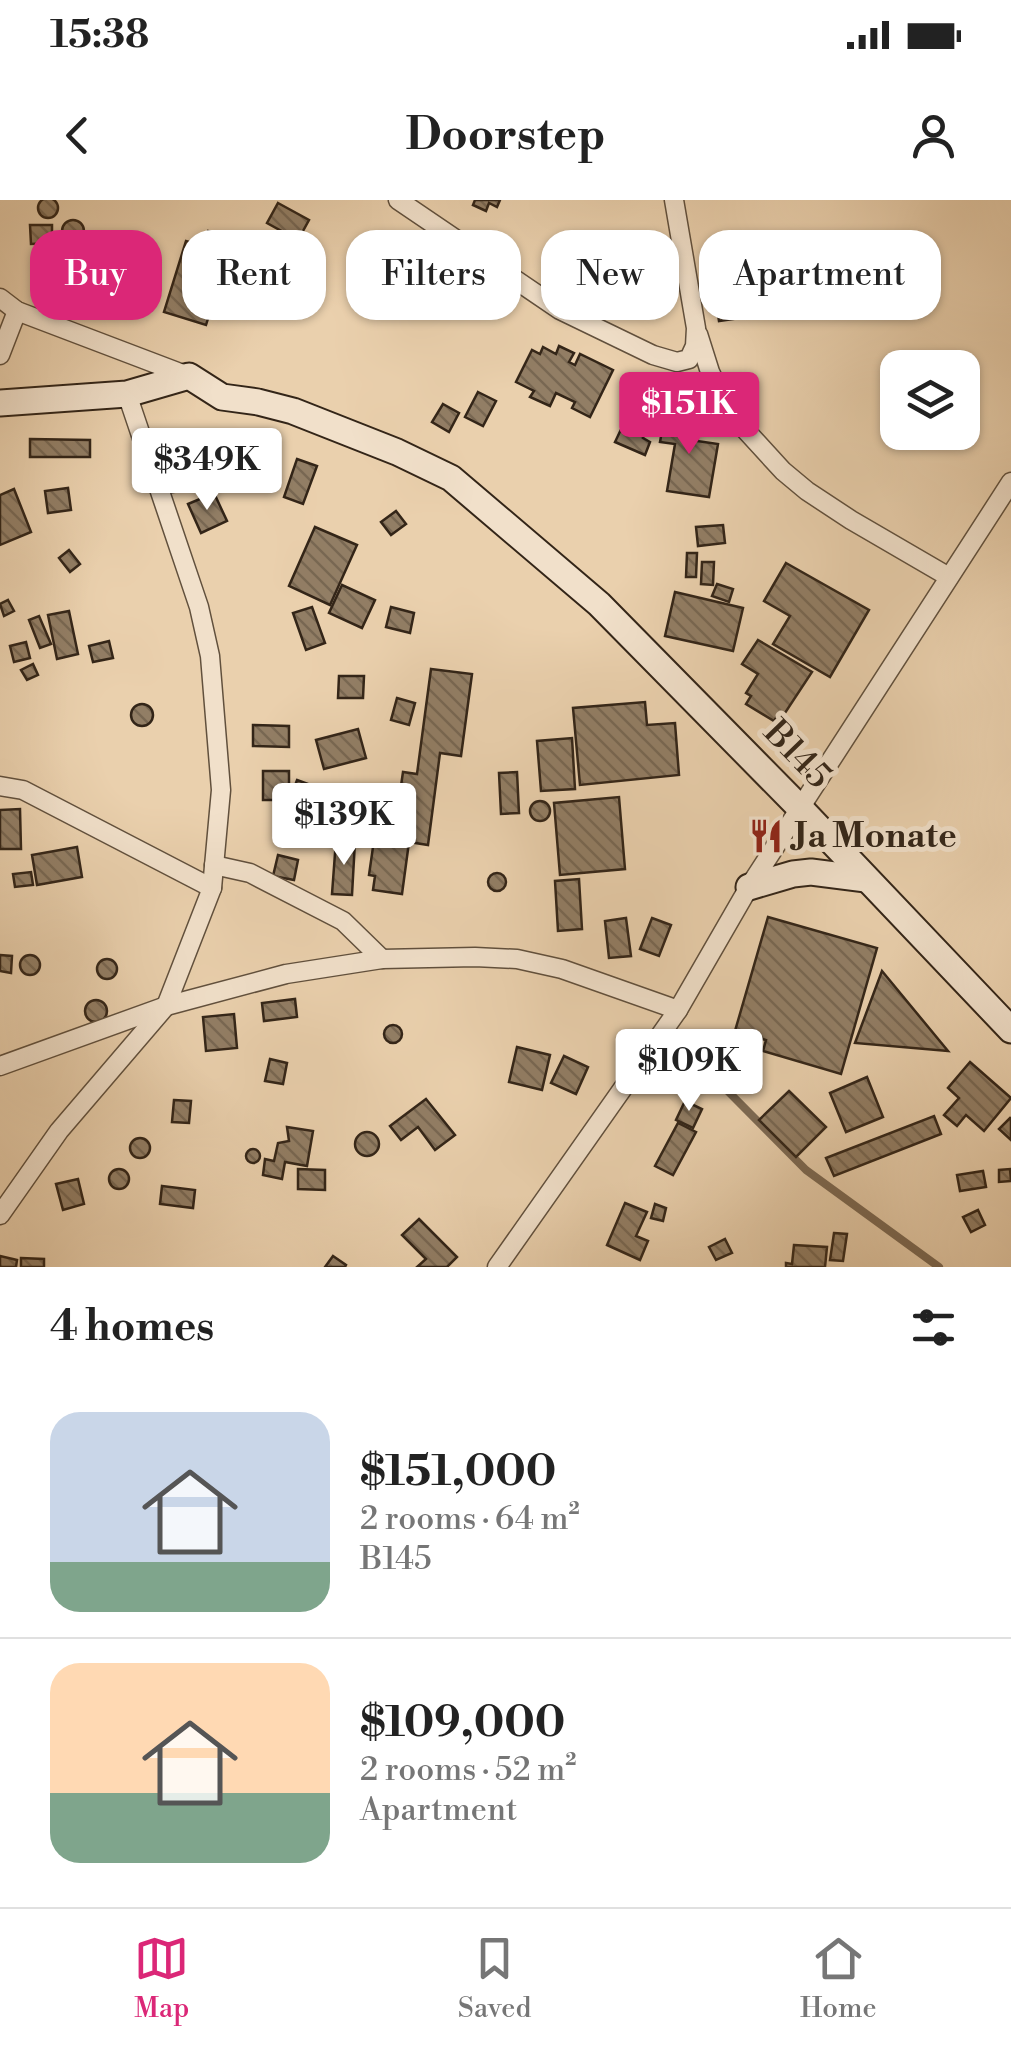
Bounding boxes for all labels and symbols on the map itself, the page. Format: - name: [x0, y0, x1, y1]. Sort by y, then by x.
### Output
- pin: $151K: [619, 372, 759, 457]
- pin: $349K: [137, 428, 277, 513]
- street label: B145: [754, 711, 840, 798]
- pin: $139K: [274, 783, 414, 868]
- place label: Ja Monate: [789, 815, 957, 858]
- restaurant icon: Ja Monate: [747, 817, 785, 855]
- pin: $109K: [619, 1029, 759, 1114]

